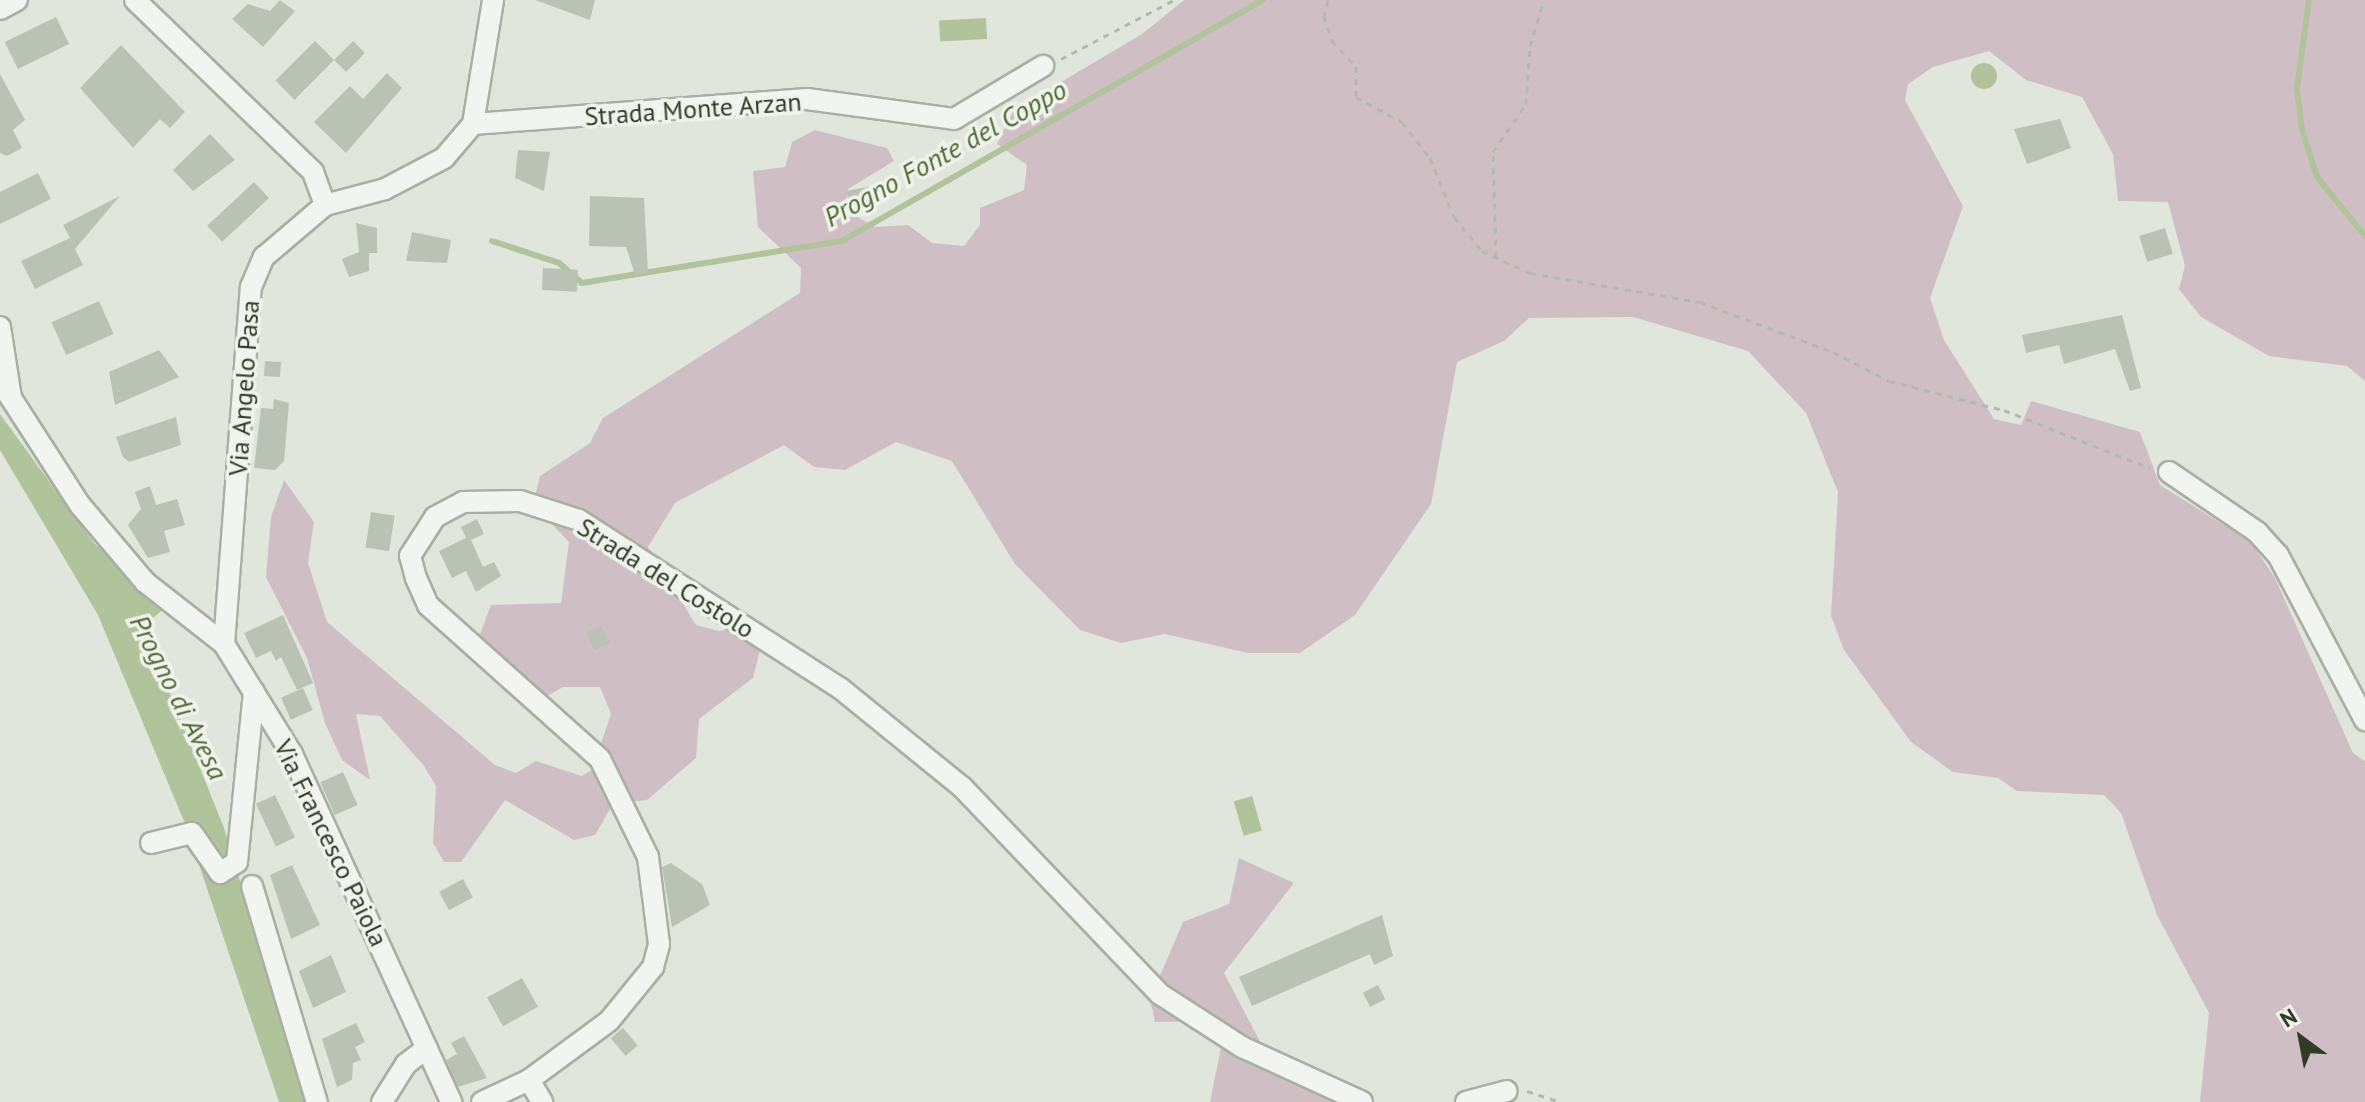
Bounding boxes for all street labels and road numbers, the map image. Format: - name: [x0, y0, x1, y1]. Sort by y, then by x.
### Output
- street label: Strada Monte Arzan: [583, 86, 803, 132]
- street label: Via Angelo Pasa: [222, 299, 266, 477]
- street label: Strada del Costolo: [572, 511, 760, 645]
- street label: Via Francesco Paiola: [267, 735, 395, 951]

